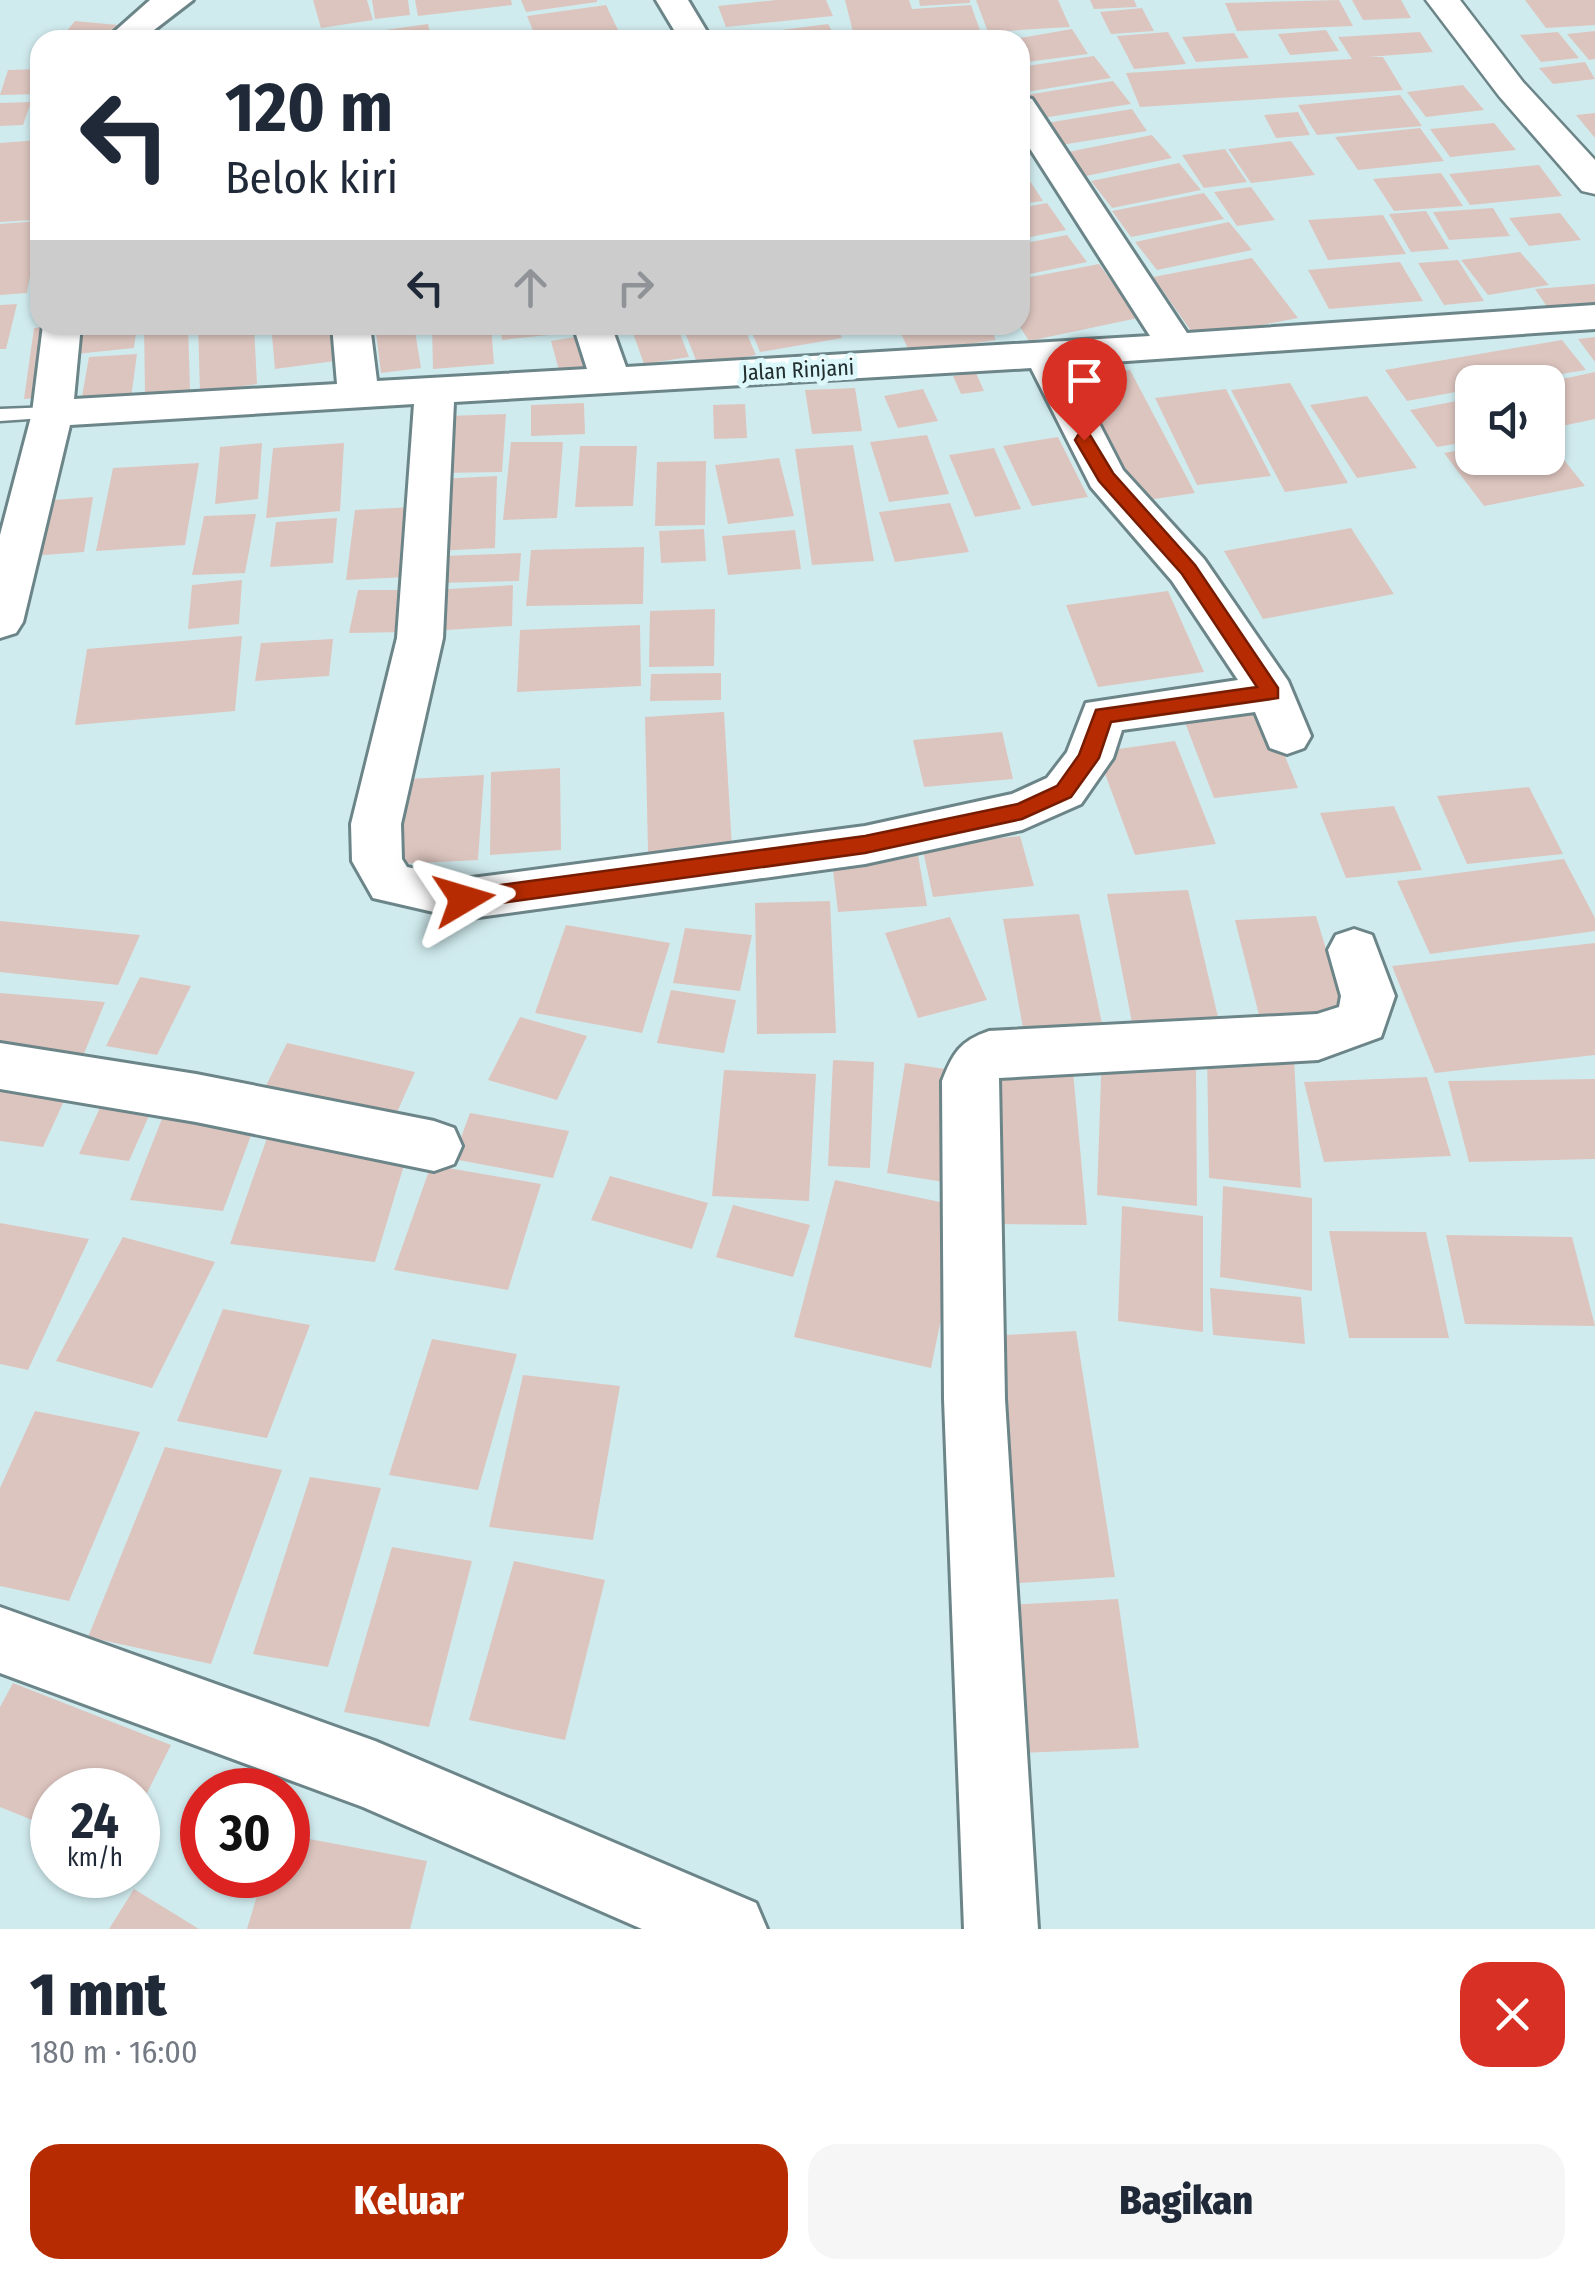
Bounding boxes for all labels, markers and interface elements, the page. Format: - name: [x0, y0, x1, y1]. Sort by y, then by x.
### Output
- text: 120 m: [225, 66, 393, 150]
- icon: left: [60, 70, 190, 200]
- text: Belok kiri: [225, 151, 398, 205]
- icon: left: [398, 260, 453, 315]
- icon: ahead: [503, 260, 558, 315]
- icon: right: [608, 260, 663, 315]
- pin: [1042, 338, 1127, 441]
- icon: arrive: [1057, 353, 1112, 408]
- street label: Jalan Rinjani: [741, 354, 855, 386]
- map controls: [1455, 365, 1565, 475]
- button: sound: [1455, 365, 1565, 475]
- position arrow: [412, 847, 516, 951]
- speed limit sign: 30: [180, 1768, 310, 1898]
- text: 24: [71, 1791, 119, 1851]
- text: km/h: [67, 1843, 123, 1873]
- text: 1 mnt: [30, 1959, 167, 2031]
- button: close: [1460, 1962, 1565, 2067]
- text: 180 m · 16:00: [30, 2033, 198, 2071]
- button: Keluar: [30, 2144, 788, 2259]
- button: Bagikan: [808, 2144, 1565, 2259]

